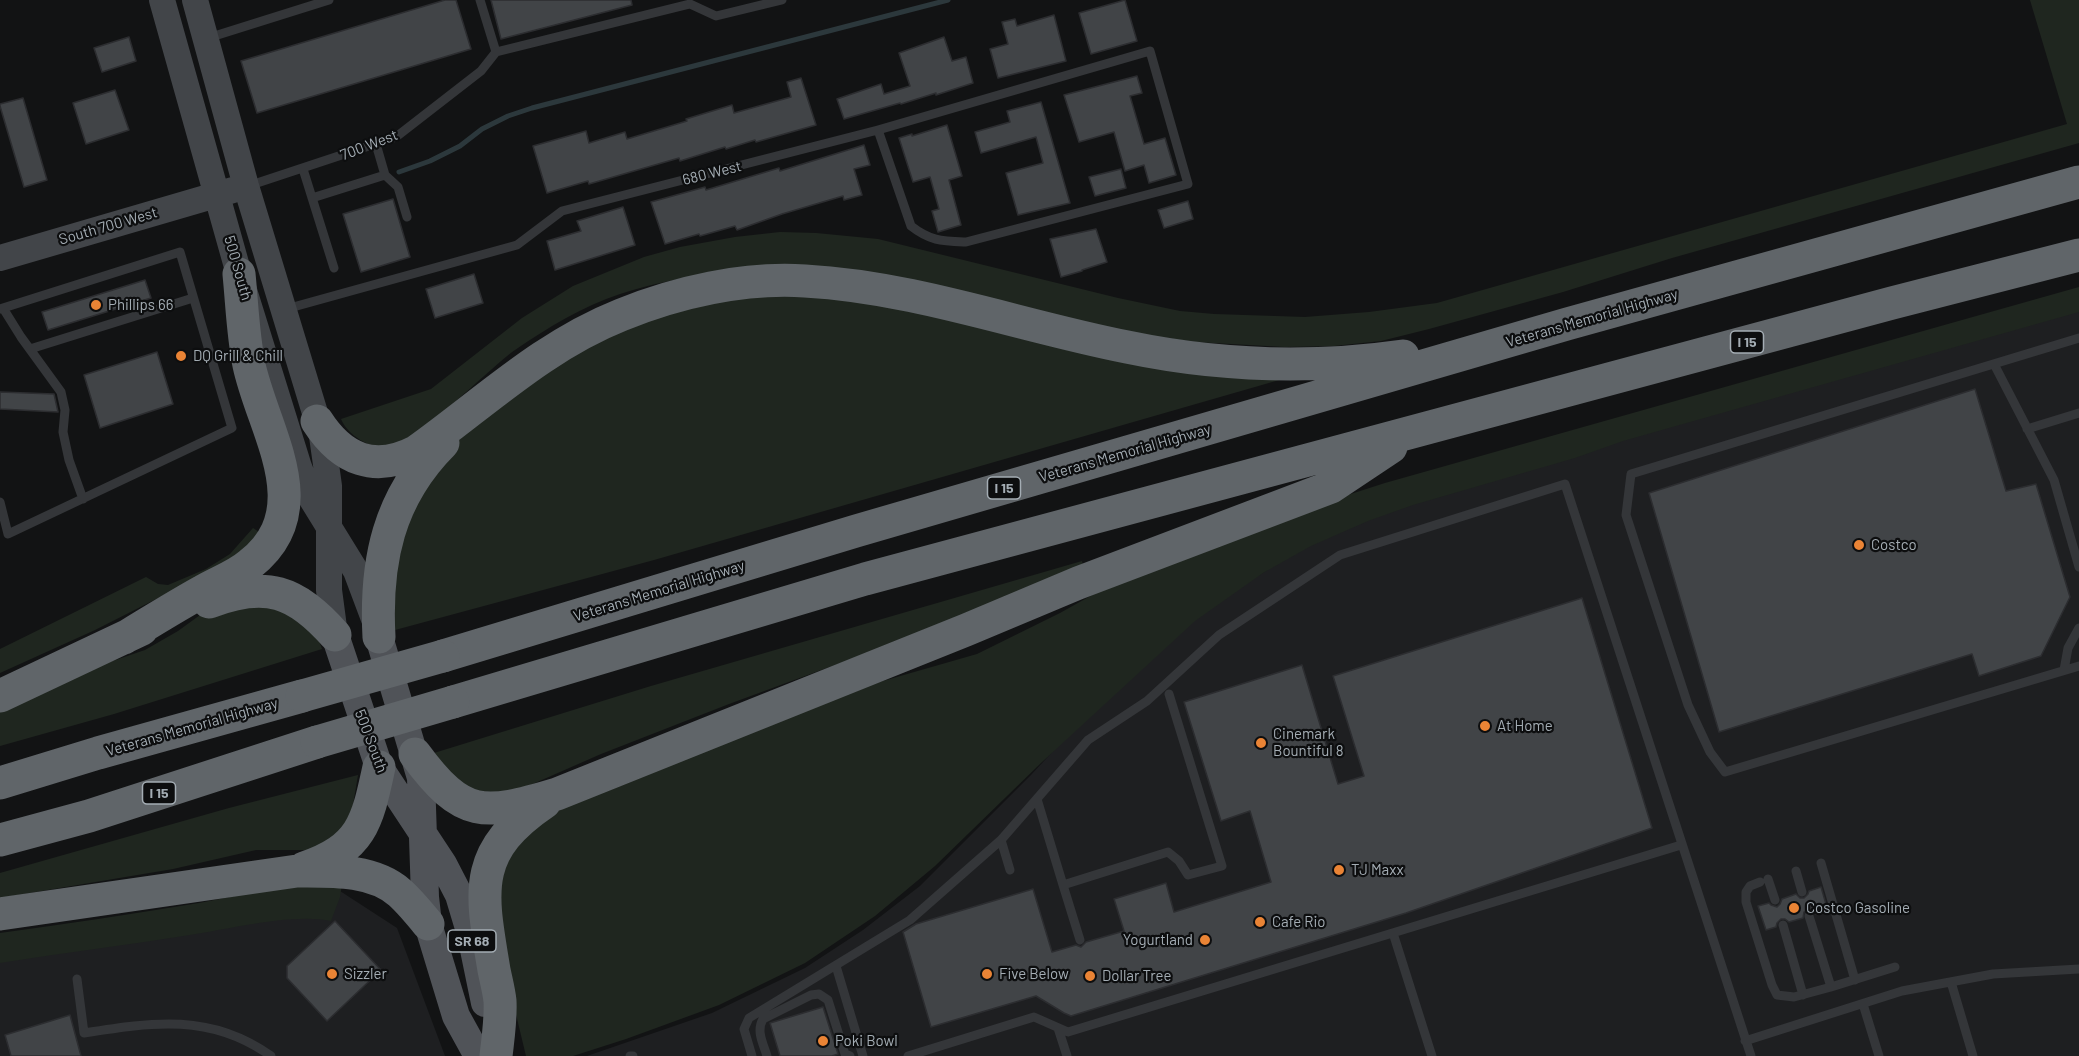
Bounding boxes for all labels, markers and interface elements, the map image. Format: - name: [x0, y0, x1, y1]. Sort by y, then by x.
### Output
- street label: 700 West: [338, 126, 400, 164]
- street label: 680 West: [681, 157, 743, 189]
- street label: South 700 West: [57, 203, 159, 249]
- street label: 500 South: [220, 234, 256, 302]
- street label: Veterans Memorial Highway: [1504, 285, 1680, 351]
- place label: Phillips 66: [108, 296, 173, 314]
- marker: Phillips 66: [89, 298, 103, 312]
- road number: I 15: [1730, 331, 1764, 353]
- place label: DQ Grill & Chill: [193, 347, 283, 365]
- marker: DQ Grill & Chill: [174, 349, 188, 363]
- street label: Veterans Memorial Highway: [1037, 420, 1213, 486]
- road number: I 15: [988, 477, 1020, 499]
- place label: Costco: [1871, 536, 1917, 554]
- marker: Costco: [1852, 538, 1866, 552]
- street label: Veterans Memorial Highway: [571, 556, 747, 626]
- street label: Veterans Memorial Highway: [104, 694, 280, 760]
- street label: 500 South: [351, 707, 391, 775]
- place label: At Home: [1497, 717, 1553, 735]
- marker: At Home: [1478, 719, 1492, 733]
- place label: Cinemark Bountiful 8: [1273, 725, 1344, 760]
- marker: Cinemark Bountiful 8: [1254, 736, 1268, 750]
- road number: I 15: [142, 782, 176, 804]
- place label: TJ Maxx: [1351, 861, 1404, 879]
- marker: TJ Maxx: [1332, 863, 1346, 877]
- place label: Costco Gasoline: [1806, 899, 1910, 917]
- marker: Costco Gasoline: [1787, 901, 1801, 915]
- place label: Cafe Rio: [1272, 913, 1325, 931]
- marker: Cafe Rio: [1253, 915, 1267, 929]
- road number: SR 68: [448, 930, 496, 952]
- place label: Yogurtland: [1123, 931, 1193, 949]
- marker: Yogurtland: [1198, 933, 1212, 947]
- place label: Sizzler: [344, 965, 387, 983]
- place label: Five Below: [999, 965, 1069, 983]
- marker: Sizzler: [325, 967, 339, 981]
- marker: Five Below: [980, 967, 994, 981]
- place label: Dollar Tree: [1102, 967, 1172, 985]
- marker: Dollar Tree: [1083, 969, 1097, 983]
- place label: Poki Bowl: [835, 1032, 898, 1050]
- marker: Poki Bowl: [816, 1034, 830, 1048]

